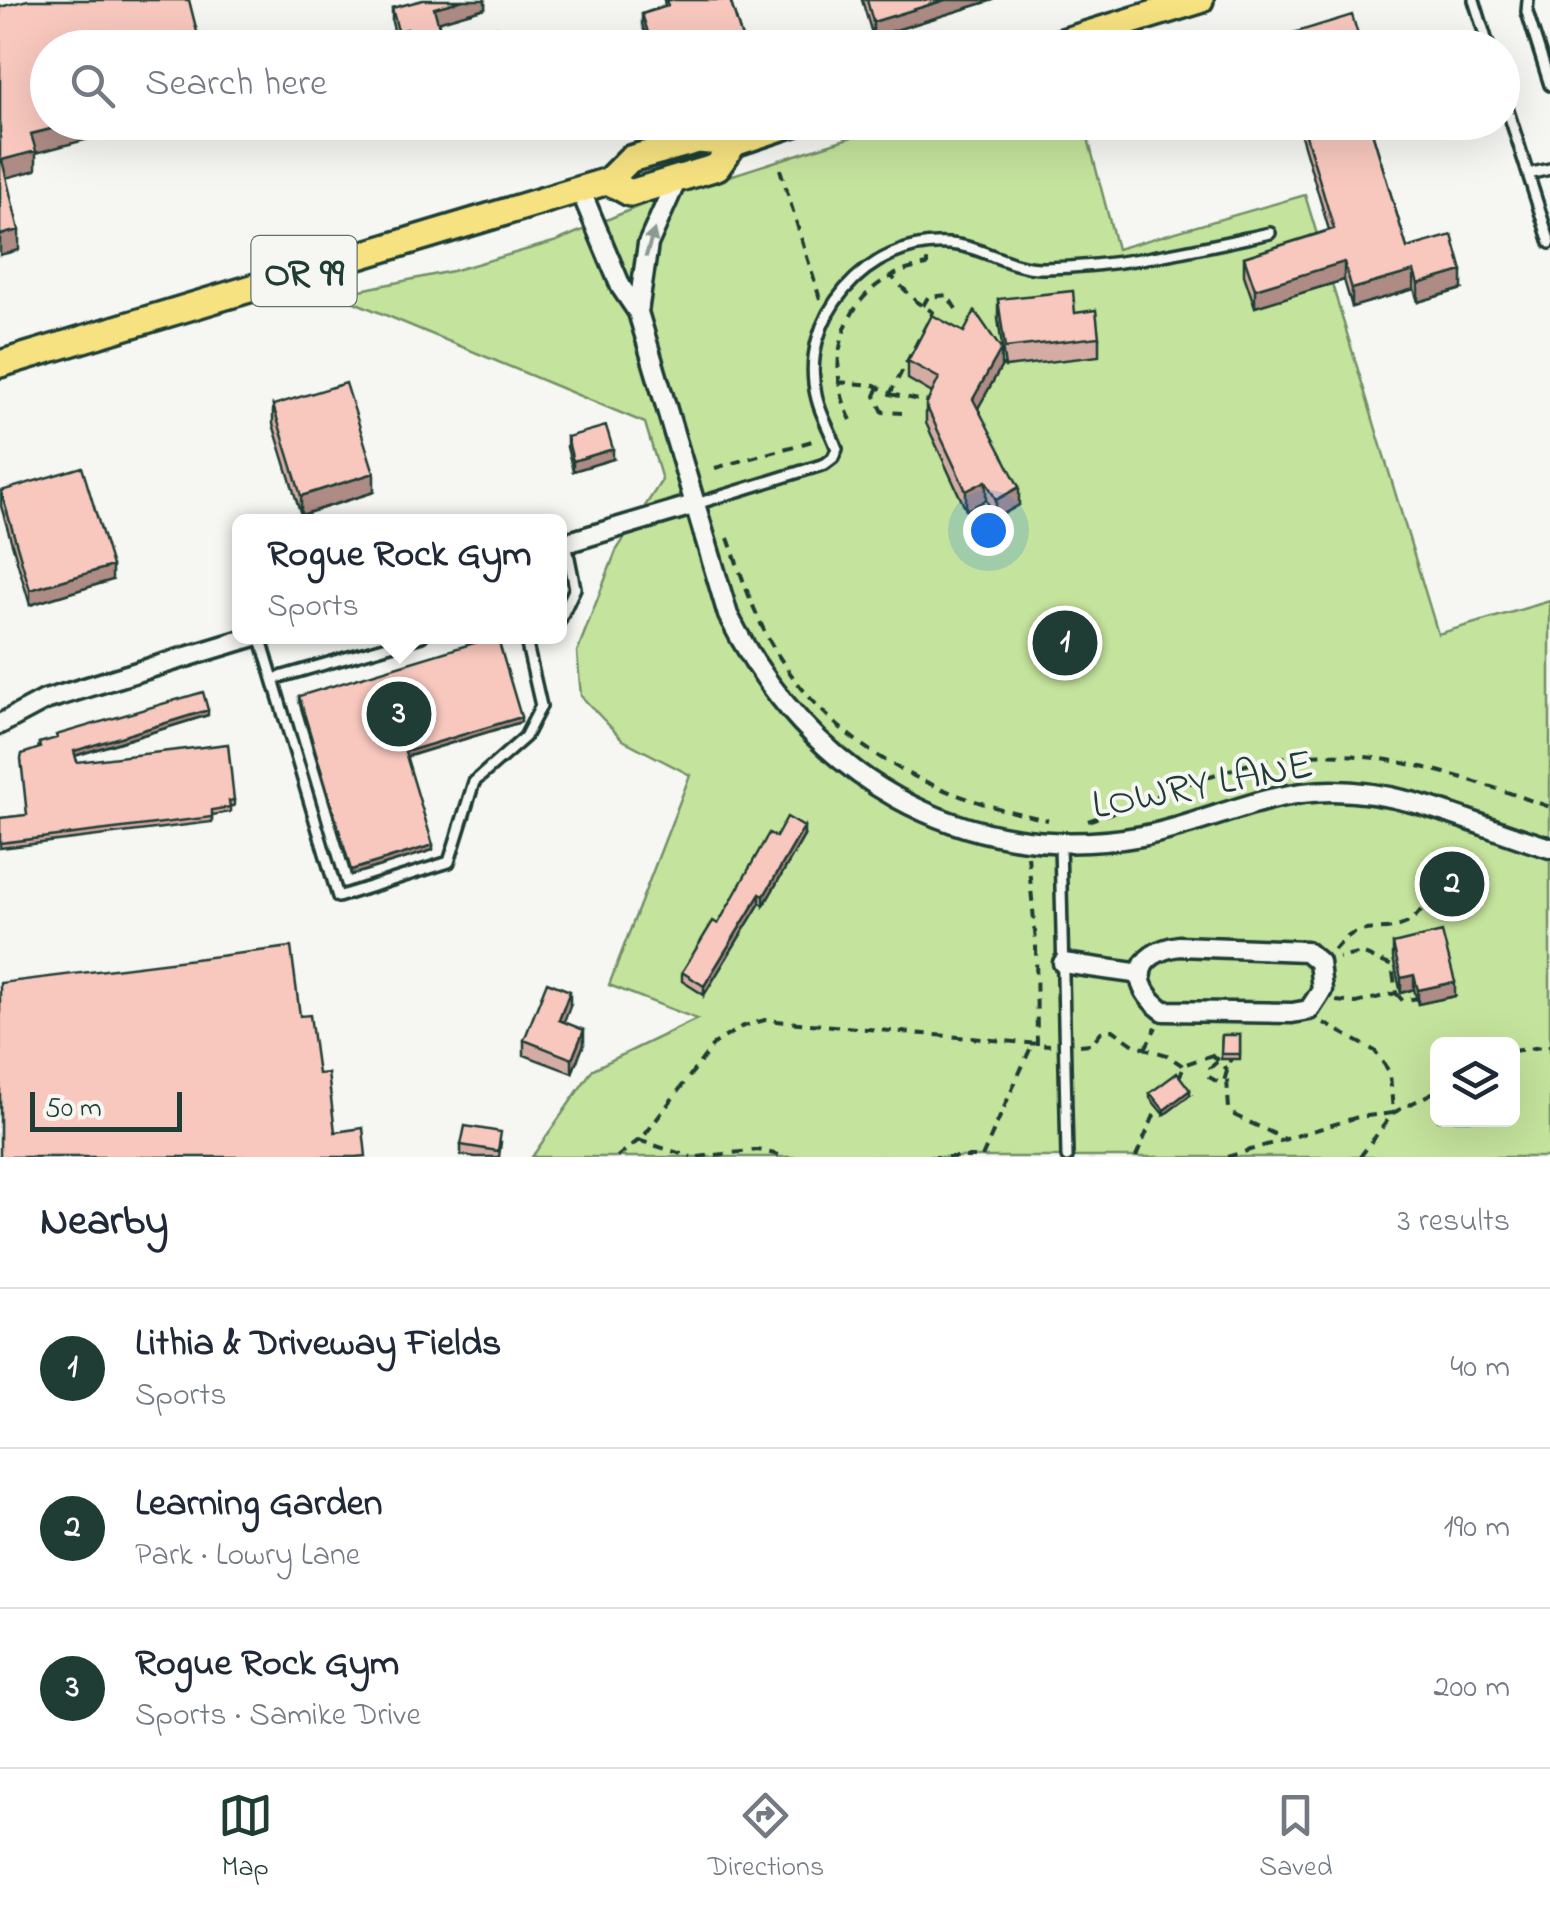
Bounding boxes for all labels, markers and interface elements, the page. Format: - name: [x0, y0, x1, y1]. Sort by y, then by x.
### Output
- search box: [30, 30, 1520, 140]
- text: Search here: [145, 57, 327, 113]
- icon: search: [65, 58, 120, 113]
- one-way arrow: [643, 227, 658, 258]
- road number: OR 99: [252, 236, 356, 306]
- your location: [963, 505, 1014, 556]
- popup: [232, 514, 567, 644]
- text: Rogue Rock Gym: [267, 528, 532, 584]
- text: Sports: [267, 584, 359, 631]
- pin: 1: [1032, 606, 1098, 680]
- pin: 3: [366, 676, 432, 752]
- street label: LOWRY LANE: [1087, 735, 1319, 838]
- pin: 2: [1420, 846, 1484, 922]
- map controls: [1430, 1037, 1520, 1127]
- button: layers: [1430, 1037, 1520, 1127]
- scale bar: [30, 1087, 182, 1132]
- text: 50 m: [45, 1089, 102, 1130]
- text: Nearby: [40, 1192, 168, 1253]
- text: 3 results: [1398, 1199, 1510, 1246]
- text: Lithia & Driveway Fields: [135, 1317, 501, 1373]
- text: 1: [67, 1345, 78, 1392]
- text: 40 m: [1450, 1345, 1510, 1392]
- text: Sports: [135, 1373, 227, 1420]
- text: Learning Garden: [135, 1477, 383, 1533]
- text: 2: [65, 1505, 80, 1552]
- text: 190 m: [1444, 1505, 1510, 1552]
- text: Park · Lowry Lane: [135, 1533, 360, 1580]
- text: Rogue Rock Gym: [135, 1637, 399, 1693]
- text: 3: [66, 1665, 79, 1712]
- text: 200 m: [1434, 1665, 1510, 1712]
- text: Sports · Samike Drive: [135, 1693, 421, 1740]
- tab: Map: [218, 1788, 273, 1889]
- tab: Directions: [708, 1788, 824, 1889]
- tab: Saved: [1259, 1788, 1332, 1889]

